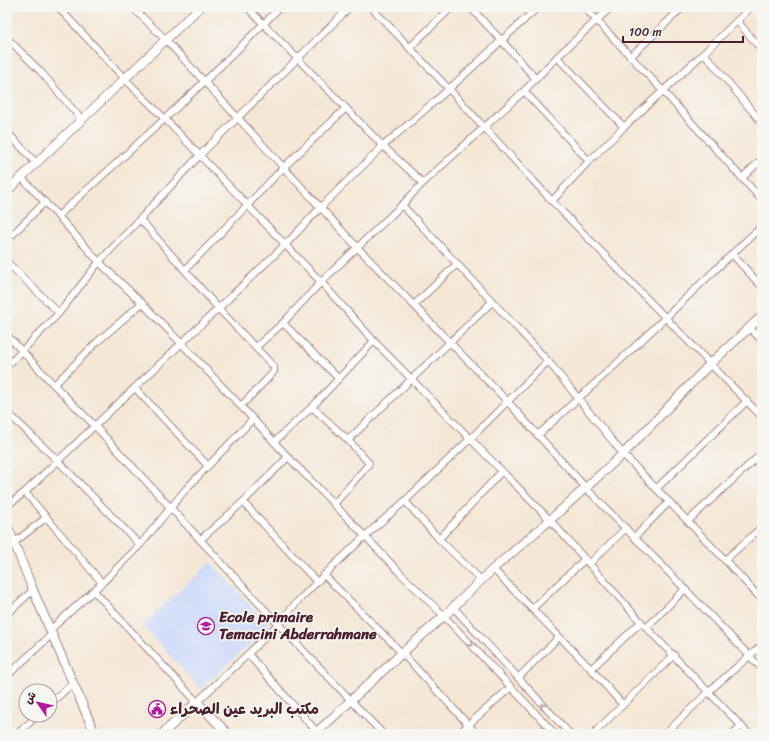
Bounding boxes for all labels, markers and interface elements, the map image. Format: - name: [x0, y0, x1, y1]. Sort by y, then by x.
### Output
- scale bar: [623, 18, 743, 44]
- text: 100 m: [629, 21, 662, 43]
- place label: Ecole primaire Temacini Abderrahmane: [219, 604, 377, 647]
- school or university icon: Ecole primaire Temacini Abderrahmane: [196, 616, 216, 636]
- one-way arrow: [466, 639, 474, 647]
- north arrow: [18, 683, 58, 723]
- text: ش: [19, 687, 41, 708]
- place label: مكتب البريد عين الصحراء: [170, 696, 319, 722]
- public building icon: مكتب البريد عين الصحراء: [147, 699, 167, 719]
- one-way arrow: [541, 703, 548, 710]

